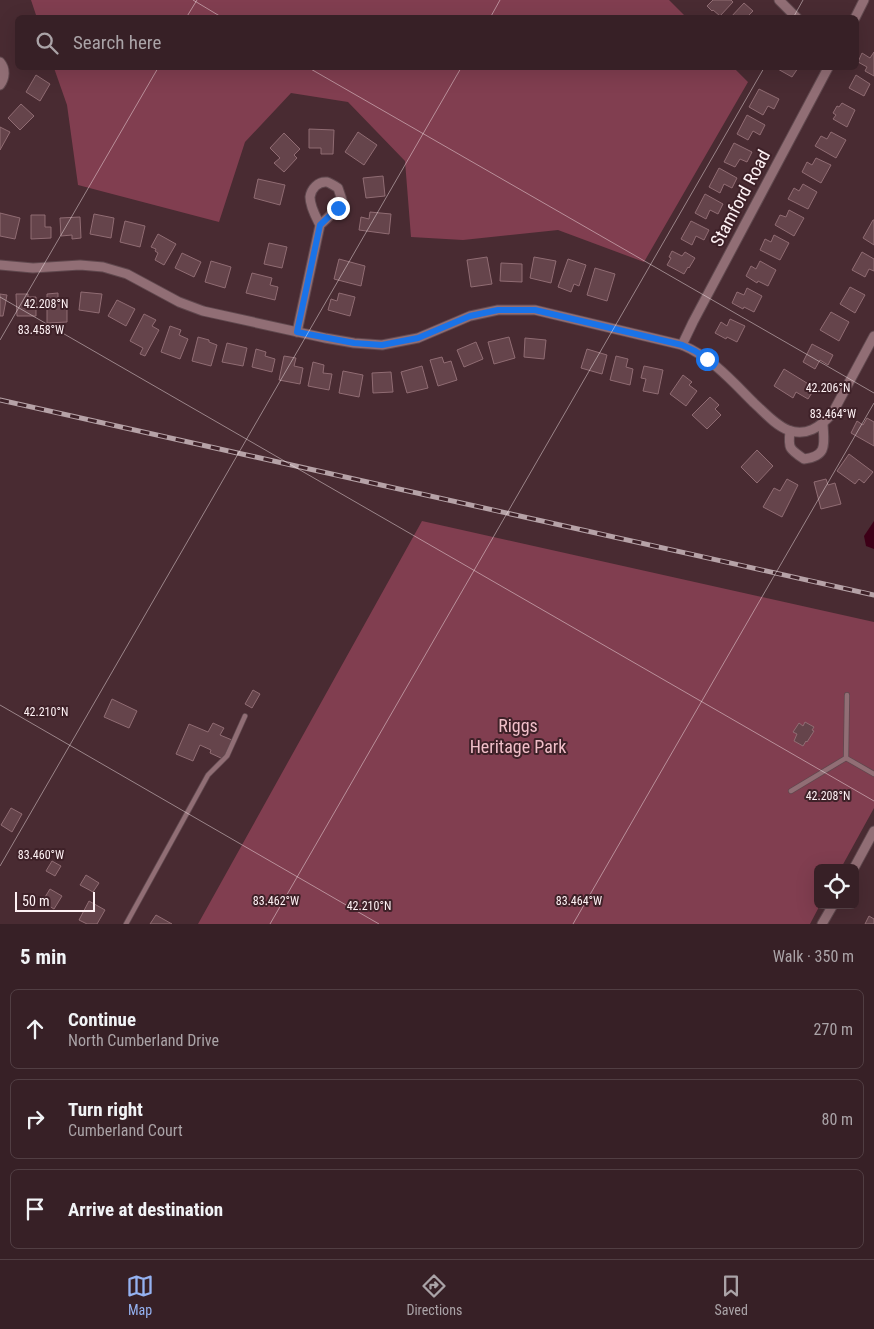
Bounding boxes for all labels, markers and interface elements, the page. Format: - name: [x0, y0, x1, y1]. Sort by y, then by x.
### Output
- search box: [15, 15, 859, 70]
- icon: search: [33, 29, 61, 57]
- text: Search here: [73, 31, 161, 54]
- street label: Stamford Road: [706, 146, 774, 250]
- route end: [327, 197, 350, 220]
- text: 42.208°N: [24, 297, 68, 311]
- text: 83.458°W: [18, 323, 64, 337]
- route start: [696, 348, 719, 371]
- text: 42.206°N: [806, 381, 850, 395]
- text: 83.464°W: [810, 407, 856, 421]
- text: 42.210°N: [24, 705, 68, 719]
- park label: Riggs Heritage Park: [470, 715, 566, 757]
- text: 42.208°N: [806, 789, 850, 803]
- text: 83.460°W: [18, 848, 64, 862]
- map controls: [814, 864, 859, 909]
- button: locate: [814, 864, 859, 909]
- scale bar: [15, 889, 95, 912]
- text: 50 m: [22, 893, 50, 909]
- text: 83.462°W: [253, 894, 299, 908]
- text: 83.464°W: [556, 894, 602, 908]
- text: 42.210°N: [347, 899, 391, 913]
- text: 5 min: [20, 945, 67, 969]
- text: Walk · 350 m: [773, 947, 854, 966]
- text: Continue: [68, 1008, 136, 1031]
- icon: ahead: [21, 1015, 49, 1043]
- text: 270 m: [814, 1020, 853, 1039]
- text: North Cumberland Drive: [68, 1031, 219, 1050]
- text: Turn right: [68, 1098, 143, 1121]
- icon: right: [21, 1105, 49, 1133]
- text: 80 m: [821, 1110, 853, 1129]
- text: Cumberland Court: [68, 1121, 183, 1140]
- icon: arrive: [21, 1195, 49, 1223]
- text: Arrive at destination: [68, 1198, 223, 1221]
- tab: Map: [126, 1272, 154, 1318]
- tab: Directions: [406, 1272, 462, 1318]
- tab: Saved: [715, 1272, 748, 1318]

